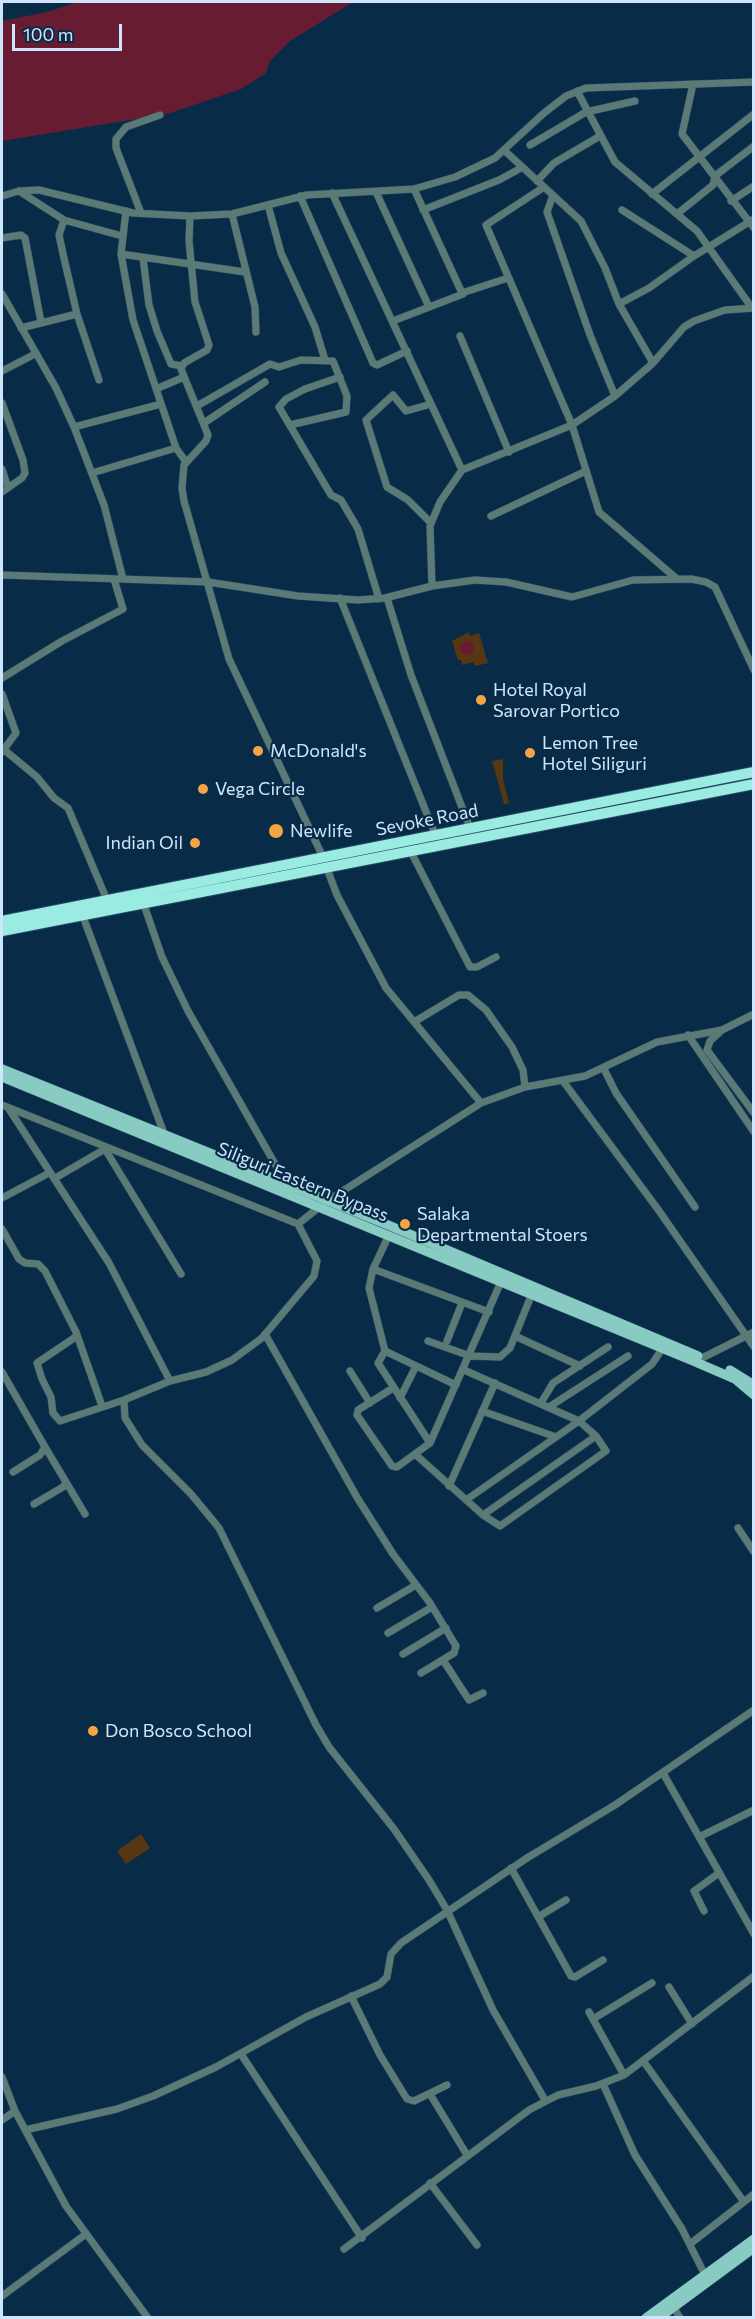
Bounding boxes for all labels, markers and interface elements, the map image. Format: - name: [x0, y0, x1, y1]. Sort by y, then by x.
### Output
- scale bar: [15, 12, 124, 50]
- text: 100 m: [23, 23, 73, 45]
- place label: Hotel Royal Sarovar Portico: [493, 679, 620, 722]
- marker: Hotel Royal Sarovar Portico: [474, 693, 488, 707]
- place label: Lemon Tree Hotel Siliguri: [542, 732, 647, 774]
- place label: McDonald's: [270, 740, 367, 762]
- marker: McDonald's: [251, 744, 265, 758]
- marker: Lemon Tree Hotel Siliguri: [523, 746, 537, 760]
- place label: Vega Circle: [215, 778, 305, 800]
- marker: Vega Circle: [196, 782, 210, 796]
- street label: Sevoke Road: [374, 799, 480, 841]
- place label: Newlife: [290, 820, 353, 842]
- marker: Newlife: [267, 822, 285, 840]
- place label: Indian Oil: [106, 832, 183, 854]
- marker: Indian Oil: [188, 836, 202, 850]
- street label: Siliguri Eastern Bypass: [214, 1138, 392, 1226]
- place label: Salaka Departmental Stoers: [417, 1203, 588, 1246]
- marker: Salaka Departmental Stoers: [398, 1217, 412, 1231]
- place label: Don Bosco School: [105, 1720, 252, 1742]
- marker: Don Bosco School: [86, 1724, 100, 1738]

